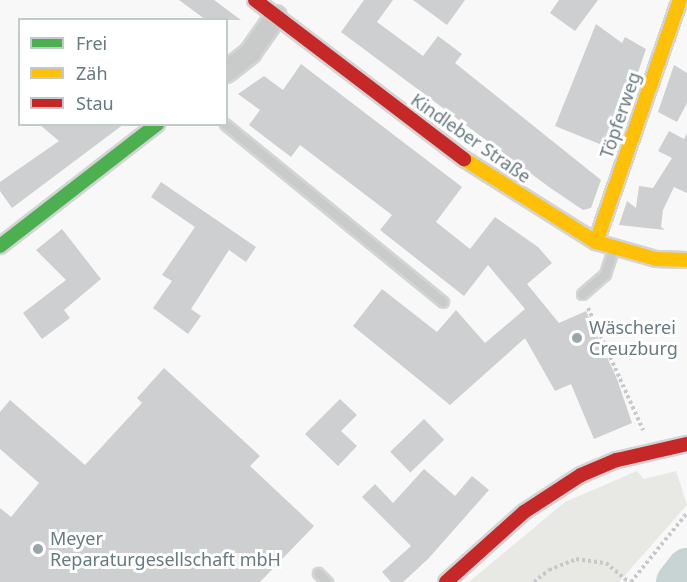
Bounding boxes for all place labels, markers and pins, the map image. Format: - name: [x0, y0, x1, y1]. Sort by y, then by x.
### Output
- place label: Wäscherei Creuzburg: [589, 317, 678, 360]
- marker: Wäscherei Creuzburg: [570, 331, 584, 345]
- place label: Meyer Reparaturgesellschaft mbH: [50, 528, 281, 570]
- marker: Meyer Reparaturgesellschaft mbH: [31, 542, 45, 556]

